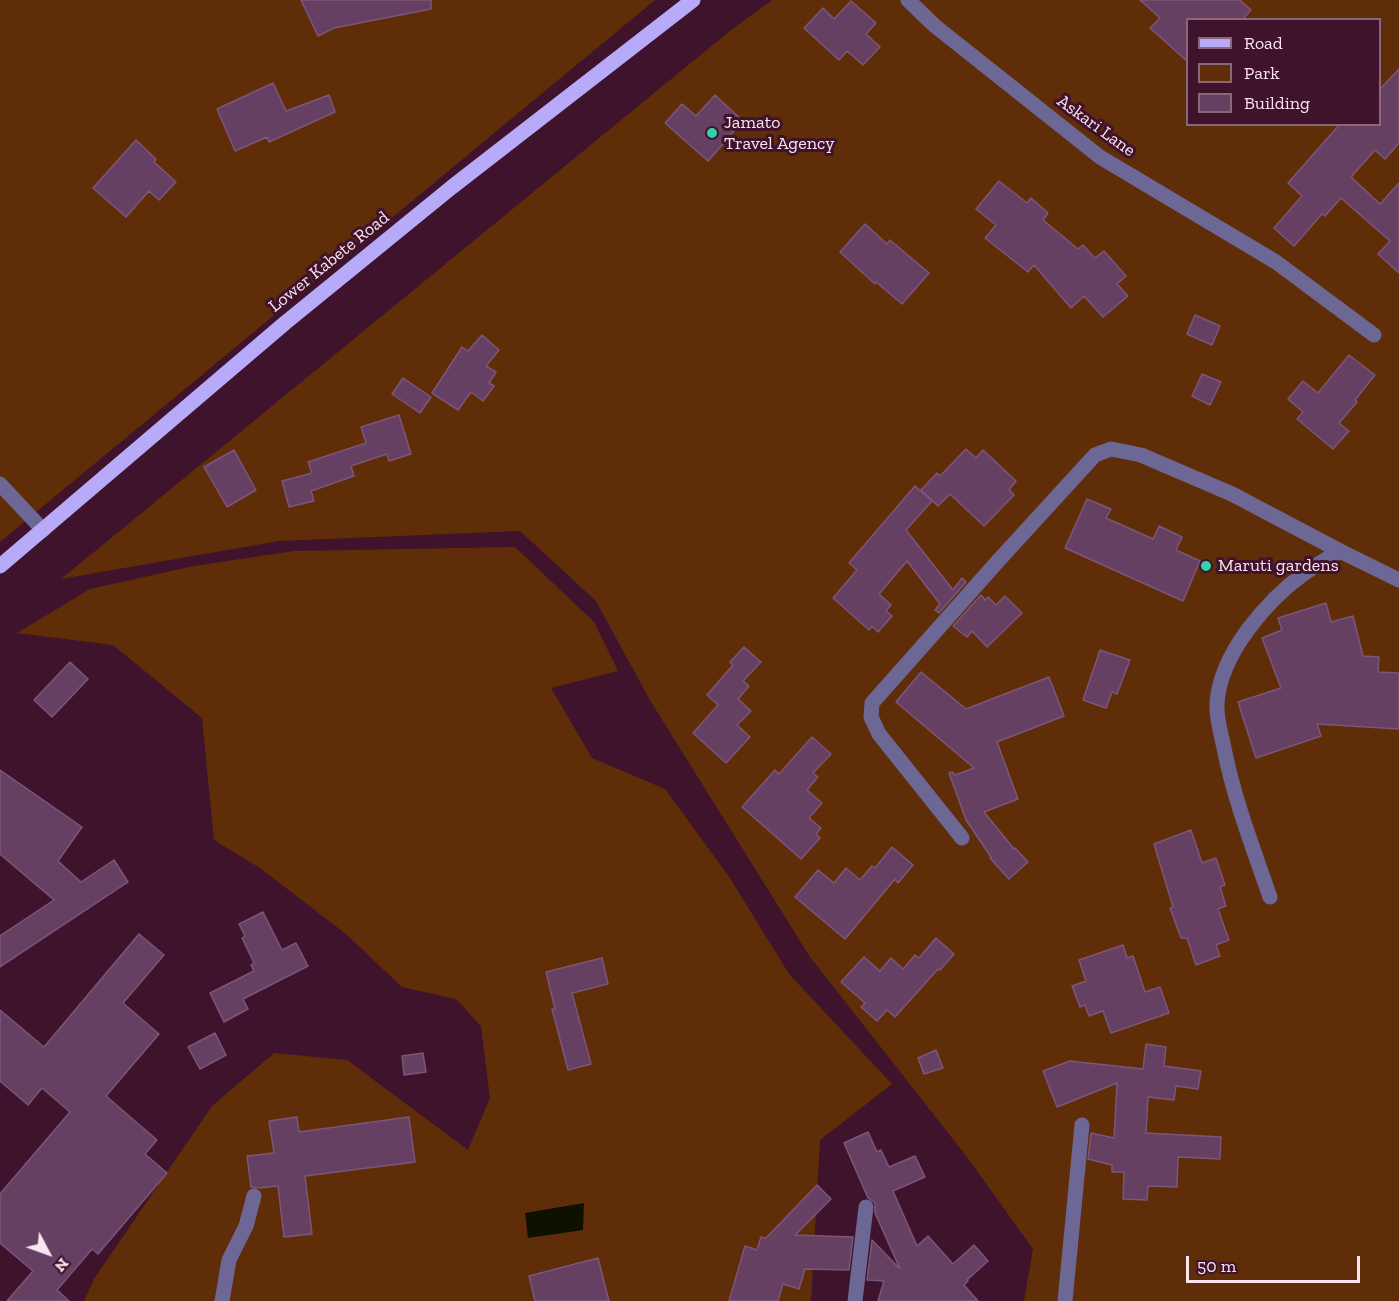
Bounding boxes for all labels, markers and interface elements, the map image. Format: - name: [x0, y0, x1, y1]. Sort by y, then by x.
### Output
- legend: [1186, 18, 1381, 126]
- text: Road: [1244, 32, 1283, 54]
- text: Park: [1244, 62, 1280, 84]
- street label: Askari Lane: [1053, 90, 1139, 162]
- text: Building: [1244, 92, 1310, 114]
- place label: Jamato Travel Agency: [724, 112, 835, 154]
- marker: Jamato Travel Agency: [705, 126, 719, 140]
- street label: Lower Kabete Road: [264, 207, 394, 317]
- place label: Maruti gardens: [1218, 555, 1339, 577]
- marker: Maruti gardens: [1199, 559, 1213, 573]
- north arrow: [18, 1223, 78, 1283]
- scale bar: [1189, 1244, 1363, 1282]
- text: N: [51, 1254, 73, 1276]
- text: 50 m: [1197, 1255, 1236, 1277]

